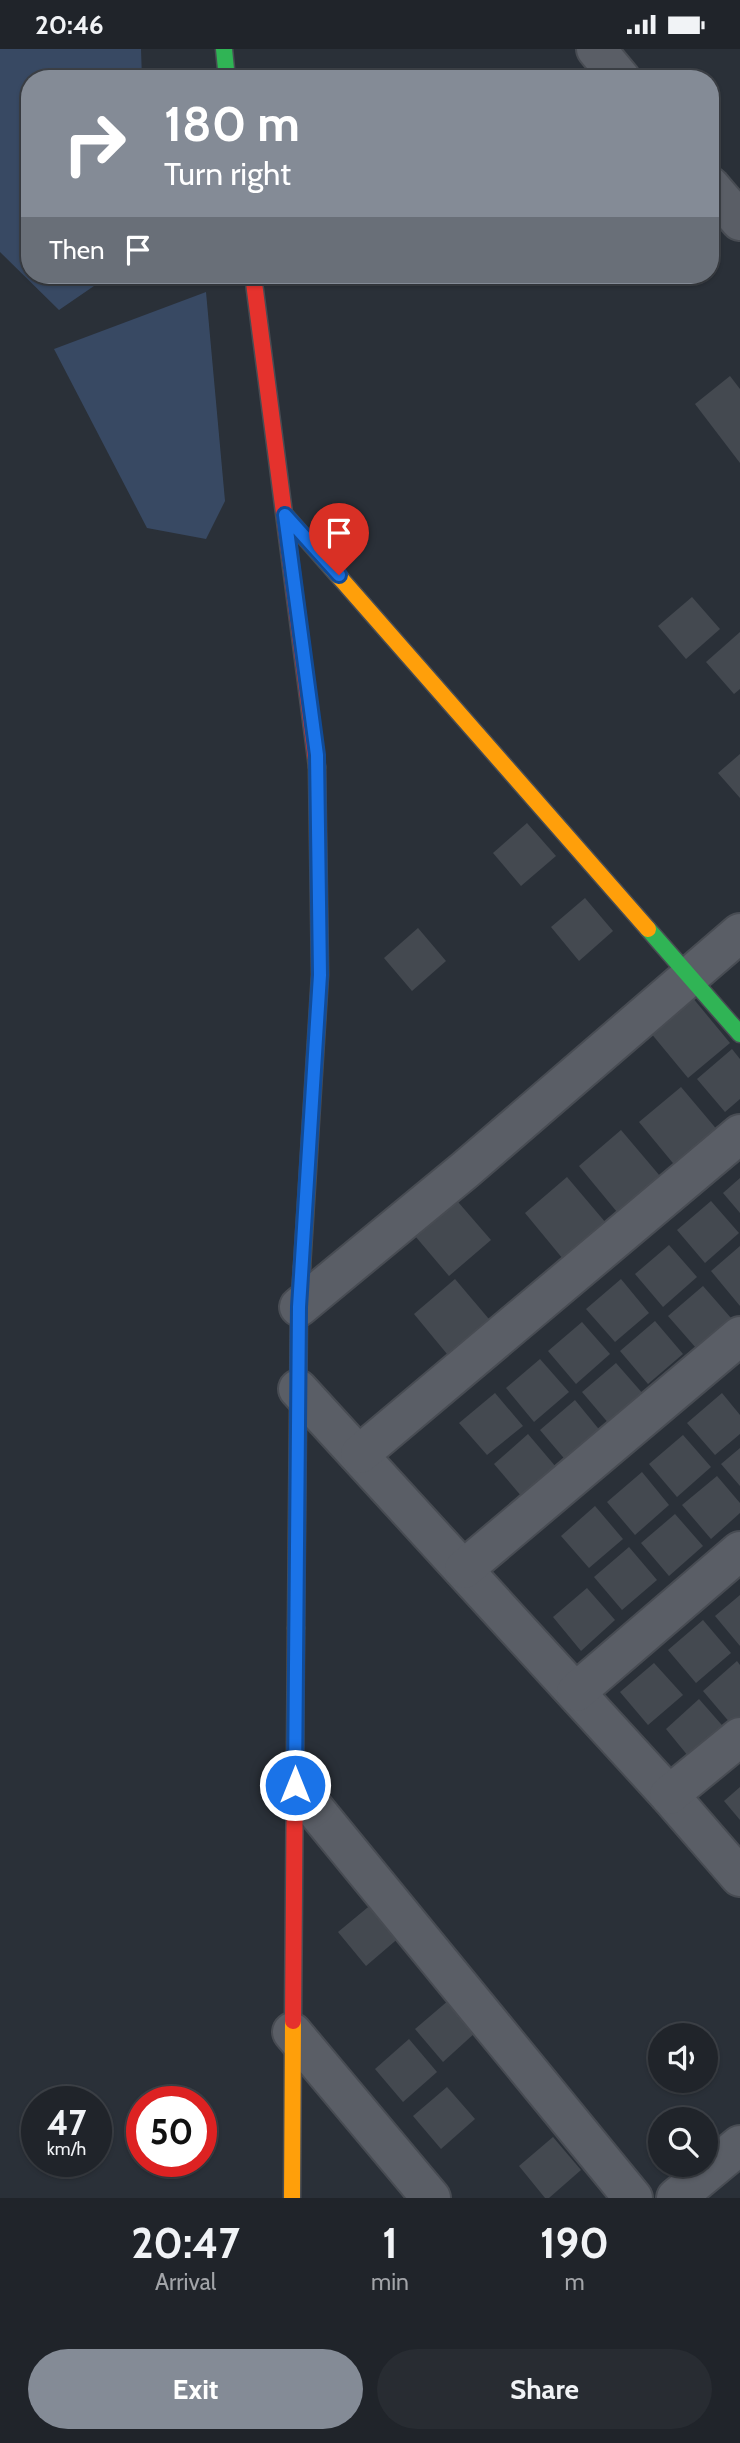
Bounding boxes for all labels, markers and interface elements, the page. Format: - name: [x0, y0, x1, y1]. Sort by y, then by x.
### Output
- text: 20:46: [35, 9, 104, 41]
- text: 180 m: [164, 94, 300, 153]
- icon: right: [49, 98, 140, 189]
- text: Turn right: [164, 154, 291, 193]
- icon: arrive: [119, 231, 157, 269]
- text: Then: [49, 234, 105, 266]
- pin: [309, 503, 369, 575]
- icon: arrive: [320, 514, 358, 552]
- position arrow: [258, 1748, 332, 1822]
- map controls: [648, 2023, 718, 2177]
- button: sound: [648, 2023, 718, 2093]
- speed limit sign: 50: [126, 2086, 217, 2177]
- text: 47: [47, 2101, 86, 2144]
- button: search: [648, 2107, 718, 2177]
- text: km/h: [47, 2138, 86, 2160]
- text: 20:47: [131, 2217, 240, 2269]
- text: 1: [382, 2217, 398, 2269]
- text: 190: [540, 2217, 609, 2269]
- text: Arrival: [155, 2268, 216, 2296]
- text: min: [371, 2268, 409, 2296]
- text: m: [564, 2268, 585, 2296]
- button: Exit: [28, 2349, 363, 2429]
- button: Share: [377, 2349, 712, 2429]

